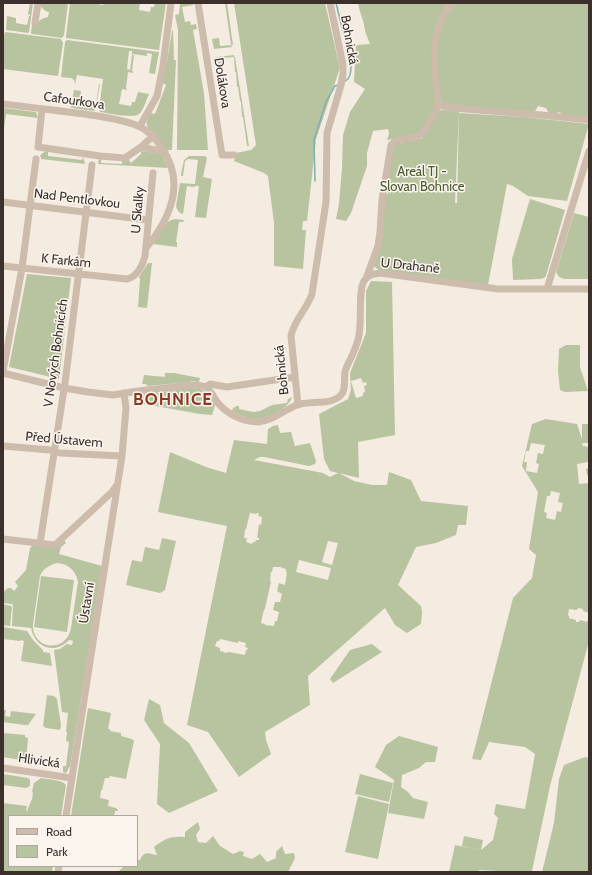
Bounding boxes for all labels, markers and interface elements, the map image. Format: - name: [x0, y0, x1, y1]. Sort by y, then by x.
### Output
- street label: Bohnická: [337, 14, 361, 66]
- street label: Dolákova: [210, 57, 234, 109]
- street label: Cafourkova: [42, 89, 106, 113]
- park label: Areál TJ - Slovan Bohnice: [380, 164, 464, 195]
- street label: Nad Pentlovkou: [33, 186, 121, 212]
- street label: U Skalky: [128, 186, 148, 234]
- street label: K Farkám: [40, 251, 92, 271]
- street label: U Drahaně: [380, 255, 440, 277]
- street label: V Nových Bohnicích: [41, 298, 71, 408]
- street label: Bohnická: [272, 344, 292, 396]
- district label: BOHNICE: [133, 390, 213, 410]
- street label: Před Ústavem: [25, 429, 103, 451]
- street label: Ústavní: [76, 581, 98, 625]
- street label: Hlivická: [17, 750, 61, 772]
- legend: [8, 815, 138, 867]
- text: Road: [46, 824, 72, 839]
- text: Park: [46, 844, 68, 859]

